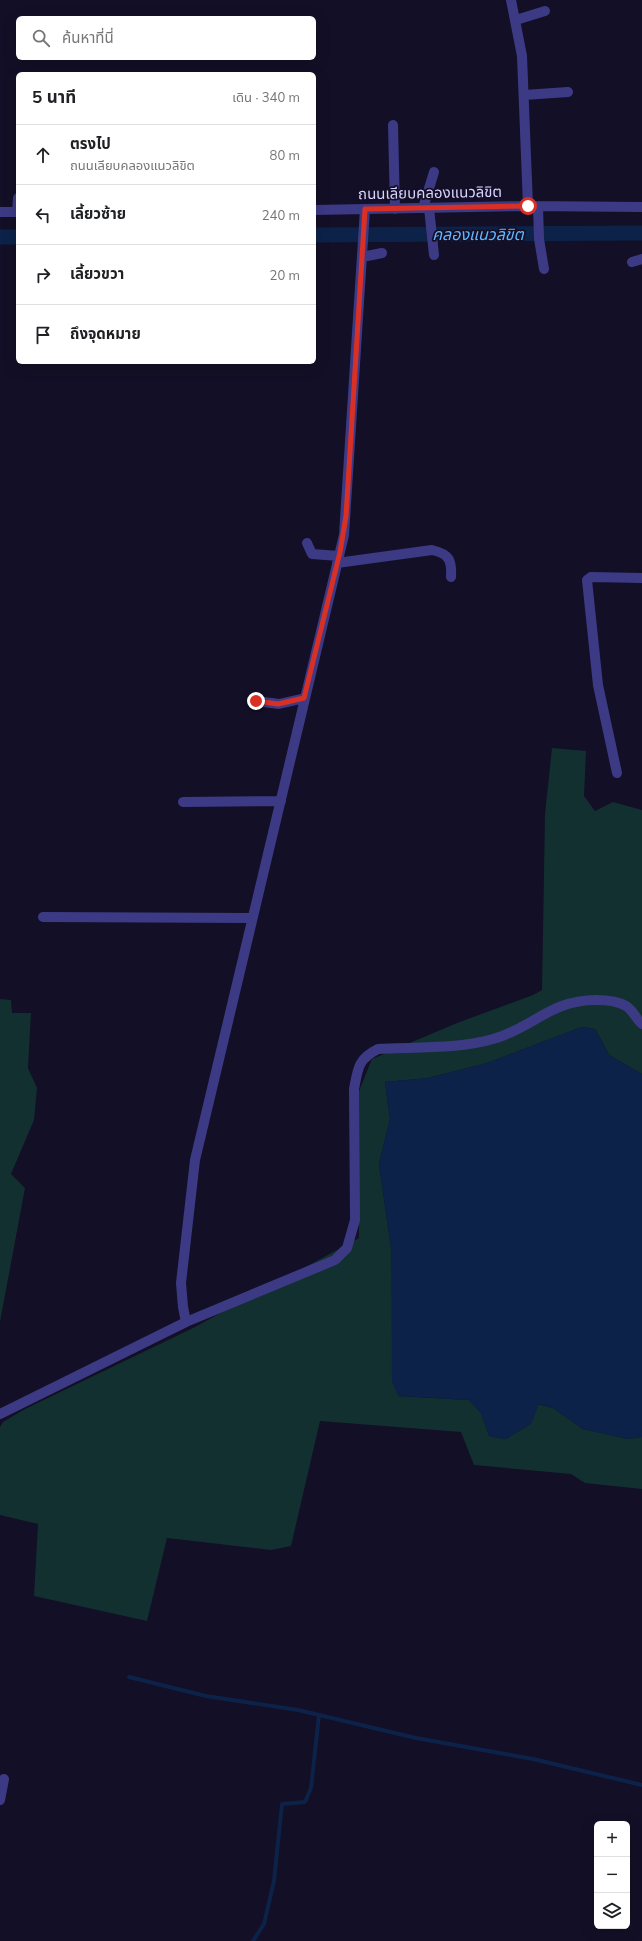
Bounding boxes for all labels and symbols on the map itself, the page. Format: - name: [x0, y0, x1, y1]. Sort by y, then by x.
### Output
- street label: ถนนเลียบคลองแนวลิขิต: [358, 182, 502, 203]
- route start: [519, 197, 537, 215]
- water label: คลองแนวลิขิต: [432, 224, 525, 244]
- route end: [247, 692, 265, 710]

